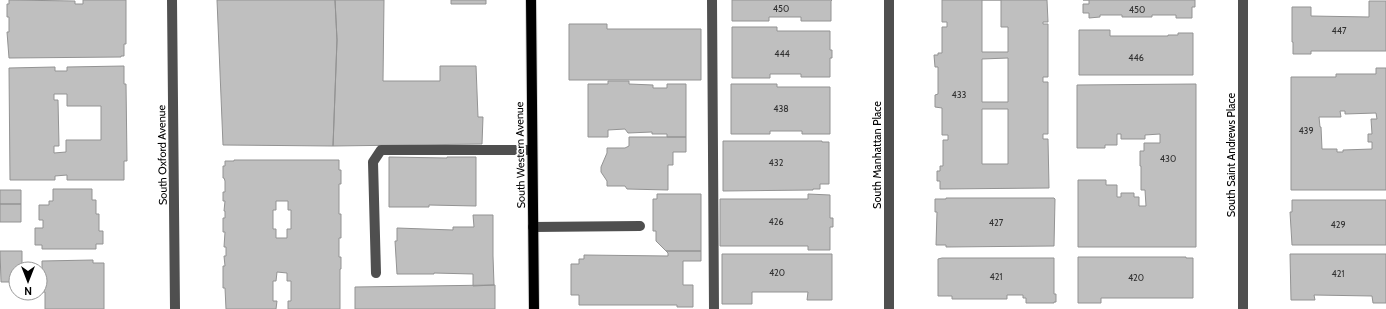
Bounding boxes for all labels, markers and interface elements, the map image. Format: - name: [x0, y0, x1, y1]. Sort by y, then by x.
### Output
- house number: 450: [773, 3, 789, 14]
- house number: 450: [1129, 4, 1145, 15]
- house number: 447: [1332, 25, 1347, 36]
- house number: 444: [774, 48, 790, 59]
- house number: 446: [1128, 52, 1144, 63]
- house number: 433: [952, 89, 967, 100]
- street label: South Saint Andrews Place: [1224, 92, 1238, 217]
- street label: South Western Avenue: [512, 101, 528, 209]
- street label: South Manhattan Place: [870, 101, 884, 209]
- house number: 438: [773, 103, 789, 114]
- street label: South Oxford Avenue: [154, 104, 170, 205]
- house number: 439: [1298, 125, 1314, 136]
- house number: 430: [1160, 153, 1176, 164]
- house number: 432: [769, 157, 784, 168]
- house number: 426: [768, 216, 784, 227]
- house number: 427: [989, 217, 1004, 228]
- house number: 429: [1330, 219, 1346, 230]
- north arrow: [8, 261, 48, 301]
- house number: 420: [769, 267, 785, 278]
- house number: 421: [1332, 268, 1344, 279]
- house number: 421: [990, 271, 1002, 282]
- house number: 420: [1128, 272, 1144, 283]
- text: N: [24, 284, 32, 298]

